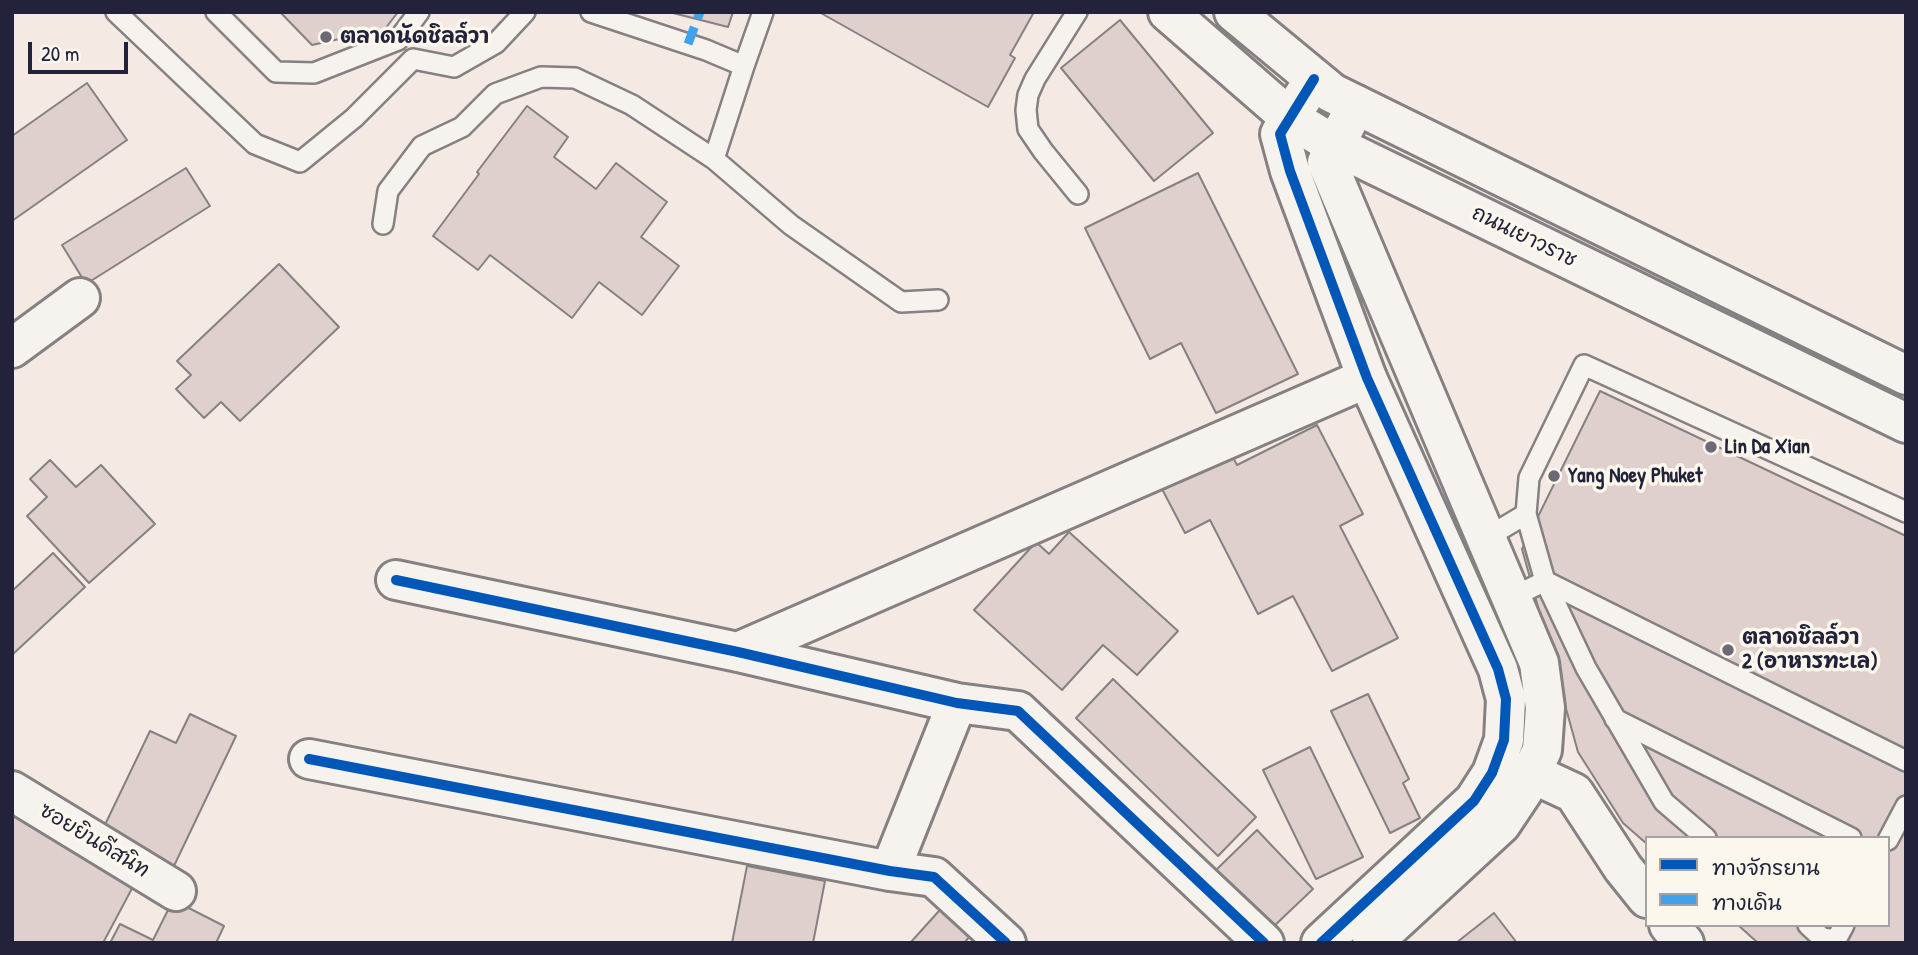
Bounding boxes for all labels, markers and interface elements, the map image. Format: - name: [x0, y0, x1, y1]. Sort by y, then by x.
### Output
- place label: ตลาดนัดชิลล์วา: [340, 24, 489, 50]
- scale bar: [32, 28, 131, 72]
- marker: ตลาดนัดชิลล์วา: [318, 29, 334, 45]
- text: 20 m: [41, 39, 79, 68]
- street label: ถนนเยาวราช: [1468, 201, 1580, 273]
- place label: Lin Da Xian: [1725, 434, 1810, 460]
- marker: Lin Da Xian: [1703, 439, 1719, 455]
- place label: Yang Noey Phuket: [1568, 463, 1703, 489]
- marker: Yang Noey Phuket: [1546, 468, 1562, 484]
- place label: ตลาดชิลล์วา 2 (อาหารทะเล): [1742, 625, 1878, 675]
- marker: ตลาดชิลล์วา 2 (อาหารทะเล): [1720, 642, 1736, 658]
- street label: ซอยยินดีสนิท: [34, 798, 154, 884]
- legend: [1645, 836, 1890, 927]
- text: ทางจักรยาน: [1712, 853, 1820, 882]
- text: ทางเดิน: [1712, 888, 1782, 917]

